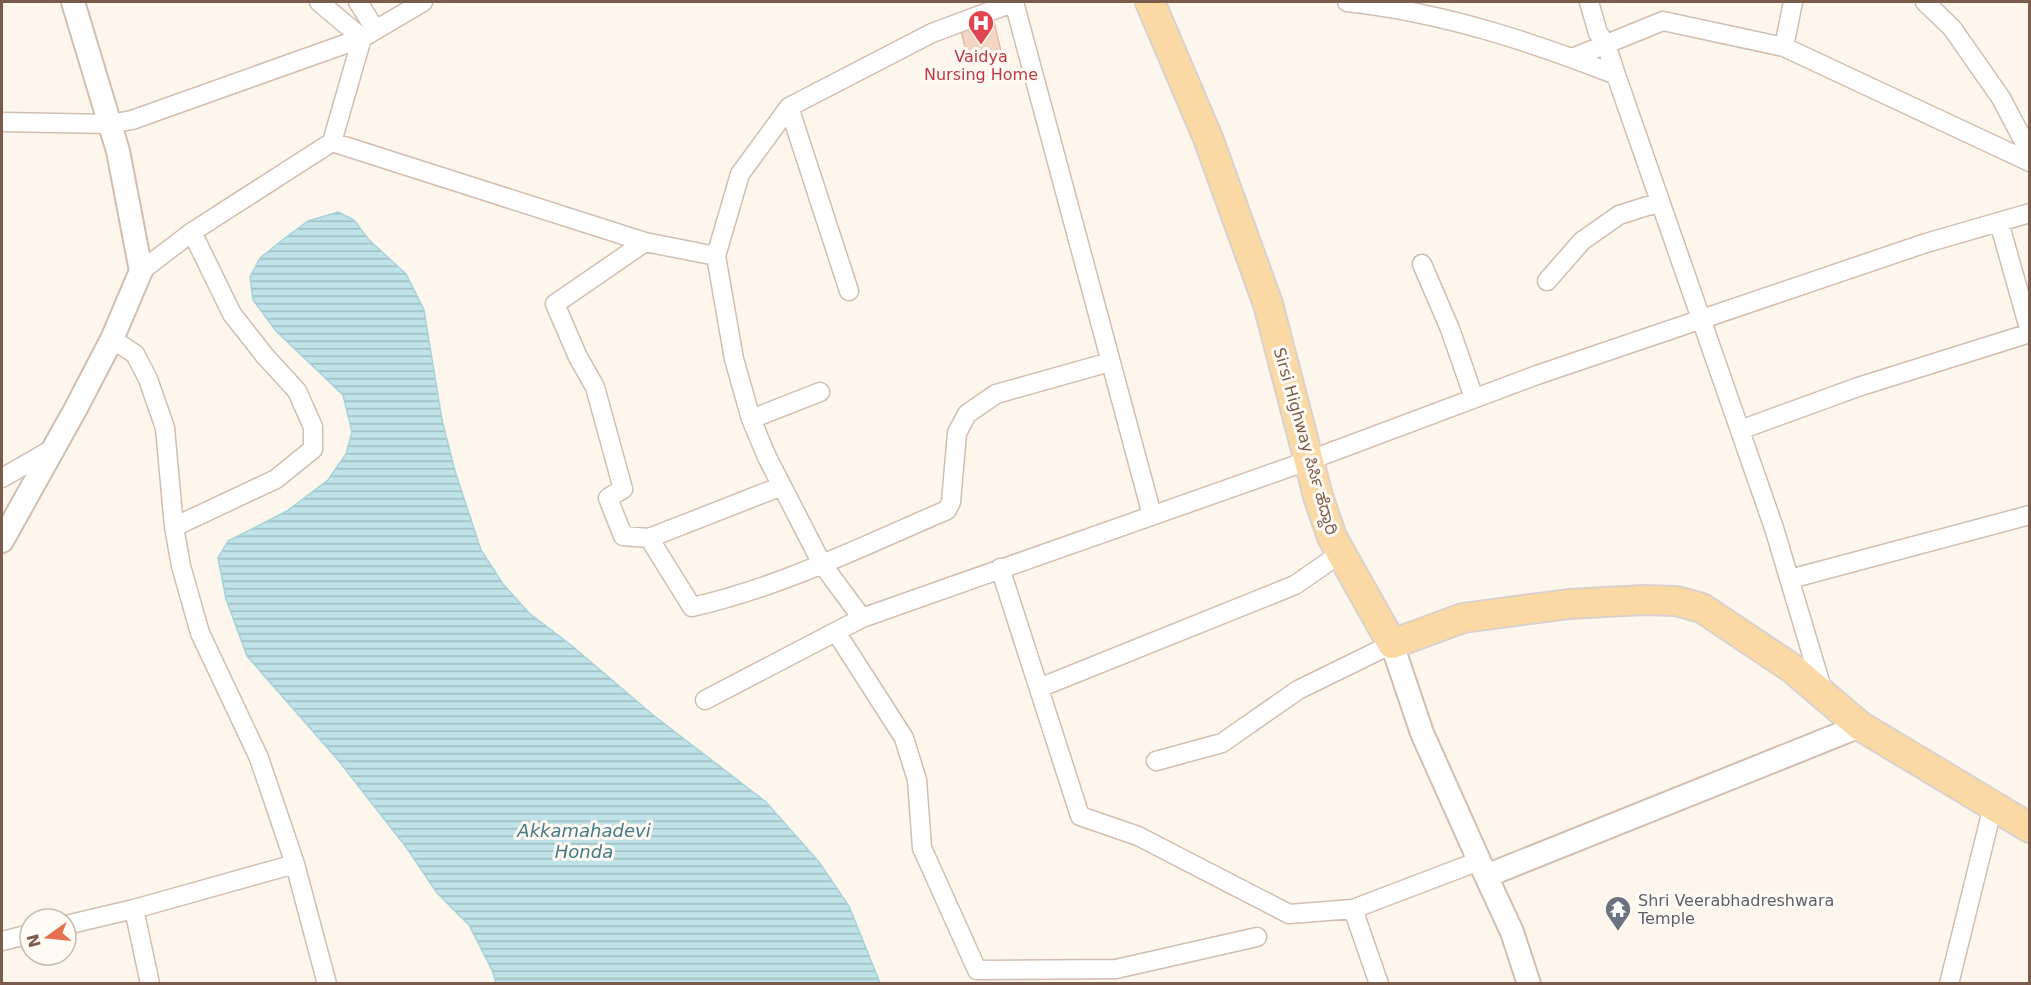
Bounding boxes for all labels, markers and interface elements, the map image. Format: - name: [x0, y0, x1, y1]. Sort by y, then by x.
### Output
- hospital icon: Vaidya Nursing Home: [966, 8, 996, 46]
- place label: Vaidya Nursing Home: [924, 47, 1038, 84]
- street label: Sirsi Highway ಸಿರ್ಸಿ ಹೆದ್ದಾರಿ: [1268, 345, 1341, 537]
- water label: Akkamahadevi Honda: [516, 820, 651, 862]
- place label: Shri Veerabhadreshwara Temple: [1637, 891, 1834, 928]
- temple icon: Shri Veerabhadreshwara Temple: [1603, 894, 1633, 932]
- north arrow: [18, 907, 78, 967]
- text: N: [23, 932, 45, 950]

